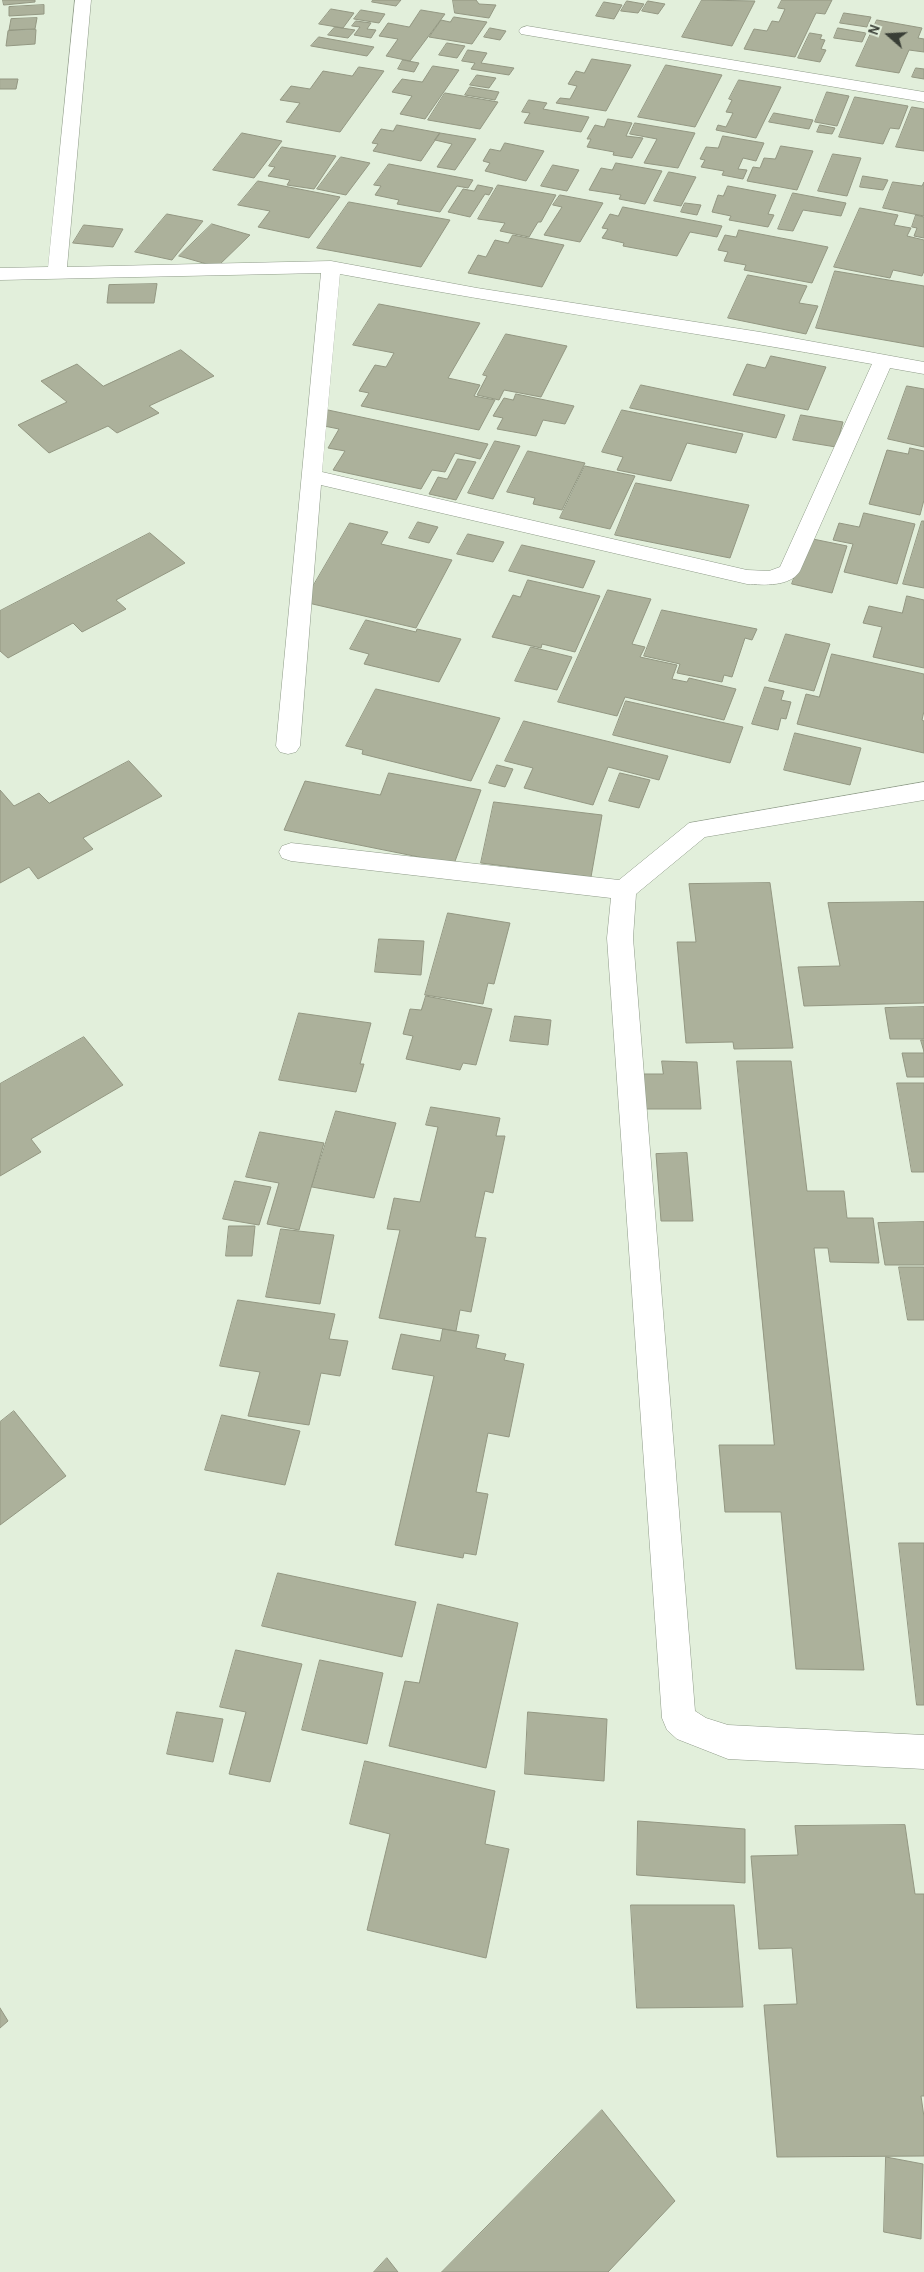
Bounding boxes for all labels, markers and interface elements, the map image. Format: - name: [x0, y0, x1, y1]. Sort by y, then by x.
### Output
- north arrow: [864, 10, 914, 60]
- text: N: [867, 23, 883, 37]

